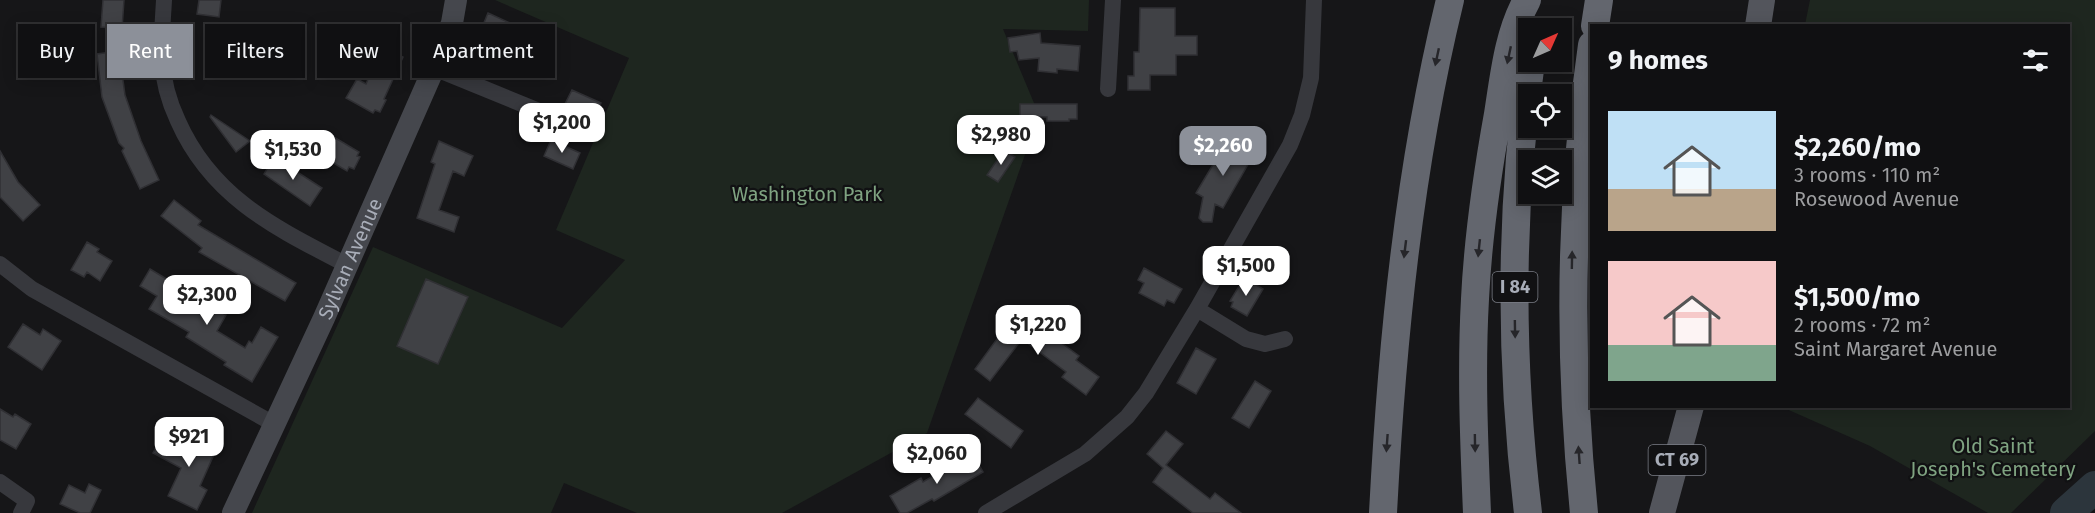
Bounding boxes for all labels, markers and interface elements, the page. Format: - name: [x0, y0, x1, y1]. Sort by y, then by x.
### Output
- north arrow: [1518, 18, 1572, 72]
- map controls: [1518, 18, 1572, 204]
- chip: Buy: [18, 24, 95, 78]
- chip: Rent: [107, 24, 193, 78]
- chip: Filters: [205, 24, 305, 78]
- chip: New: [317, 24, 400, 78]
- chip: Apartment: [412, 24, 555, 78]
- icon: filters: [2019, 44, 2052, 77]
- text: 9 homes: [1608, 45, 1708, 76]
- one-way arrow: [1503, 46, 1513, 65]
- one-way arrow: [1432, 48, 1441, 67]
- button: locate: [1518, 84, 1572, 138]
- pin: $1,200: [513, 103, 611, 154]
- text: $1,200: [533, 110, 591, 134]
- pin: $2,980: [952, 115, 1050, 166]
- text: $2,980: [971, 122, 1031, 146]
- pin: $2,260: [1174, 126, 1272, 177]
- pin: $1,530: [244, 130, 342, 181]
- text: $2,260/mo: [1794, 132, 1921, 163]
- text: $2,260: [1193, 133, 1253, 157]
- icon: home: [1656, 135, 1728, 207]
- text: $1,530: [264, 137, 322, 161]
- button: layers: [1518, 150, 1572, 204]
- text: 3 rooms · 110 m²: [1794, 163, 1940, 187]
- park label: Washington Park: [732, 182, 883, 206]
- text: Rosewood Avenue: [1794, 187, 1959, 211]
- street label: Sylvan Avenue: [313, 194, 387, 323]
- one-way arrow: [1474, 239, 1484, 258]
- one-way arrow: [1400, 240, 1409, 259]
- pin: $1,500: [1197, 246, 1295, 297]
- one-way arrow: [1568, 250, 1577, 269]
- text: $1,500: [1217, 253, 1275, 277]
- road number: I 84: [1492, 272, 1538, 302]
- pin: $2,300: [158, 275, 256, 326]
- text: $2,300: [177, 282, 237, 306]
- text: $1,500/mo: [1794, 282, 1920, 313]
- icon: home: [1656, 285, 1728, 357]
- pin: $1,220: [989, 305, 1087, 356]
- text: $1,220: [1010, 312, 1066, 336]
- text: 2 rooms · 72 m²: [1794, 313, 1930, 337]
- one-way arrow: [1510, 320, 1520, 339]
- text: Saint Margaret Avenue: [1794, 337, 1997, 361]
- pin: $921: [153, 417, 225, 468]
- text: $921: [169, 424, 209, 448]
- one-way arrow: [1470, 433, 1480, 452]
- pin: $2,060: [888, 434, 986, 485]
- one-way arrow: [1382, 434, 1391, 453]
- park label: Old Saint Joseph's Cemetery: [1910, 434, 2076, 481]
- text: $2,060: [907, 441, 967, 465]
- one-way arrow: [1574, 445, 1583, 464]
- road number: CT 69: [1648, 445, 1706, 475]

